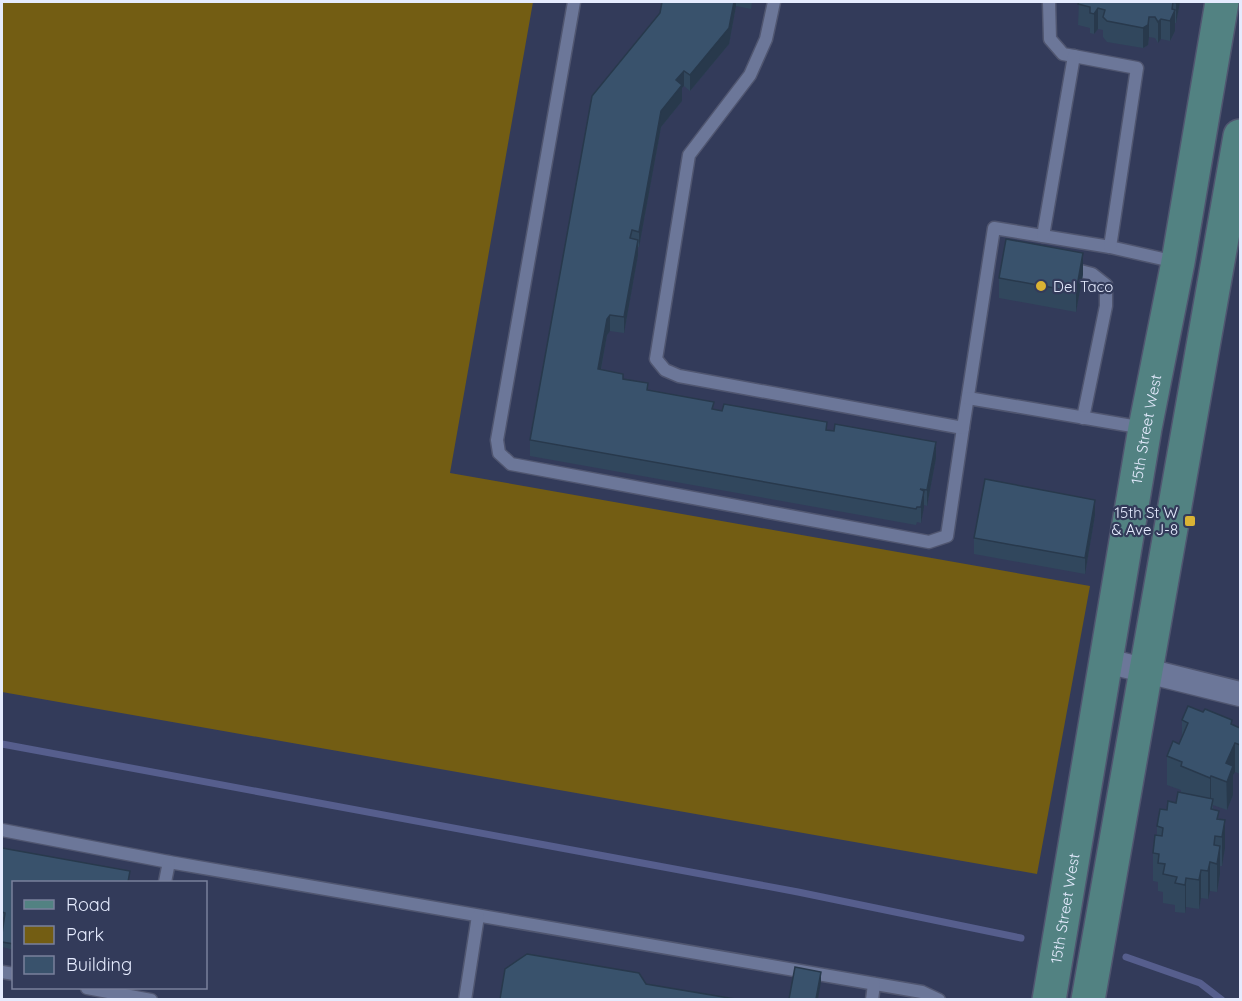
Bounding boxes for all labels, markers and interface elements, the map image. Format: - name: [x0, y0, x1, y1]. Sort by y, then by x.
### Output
- place label: Del Taco: [1053, 277, 1113, 296]
- marker: Del Taco: [1034, 279, 1048, 293]
- street label: 15th Street West: [1126, 372, 1165, 486]
- place label: 15th St W & Ave J-8: [1111, 503, 1179, 539]
- marker: 15th St W & Ave J-8: [1183, 514, 1197, 528]
- street label: 15th Street West: [1046, 852, 1083, 965]
- legend: [12, 881, 207, 989]
- text: Road: [66, 893, 111, 916]
- text: Park: [66, 923, 104, 946]
- text: Building: [66, 953, 132, 976]

